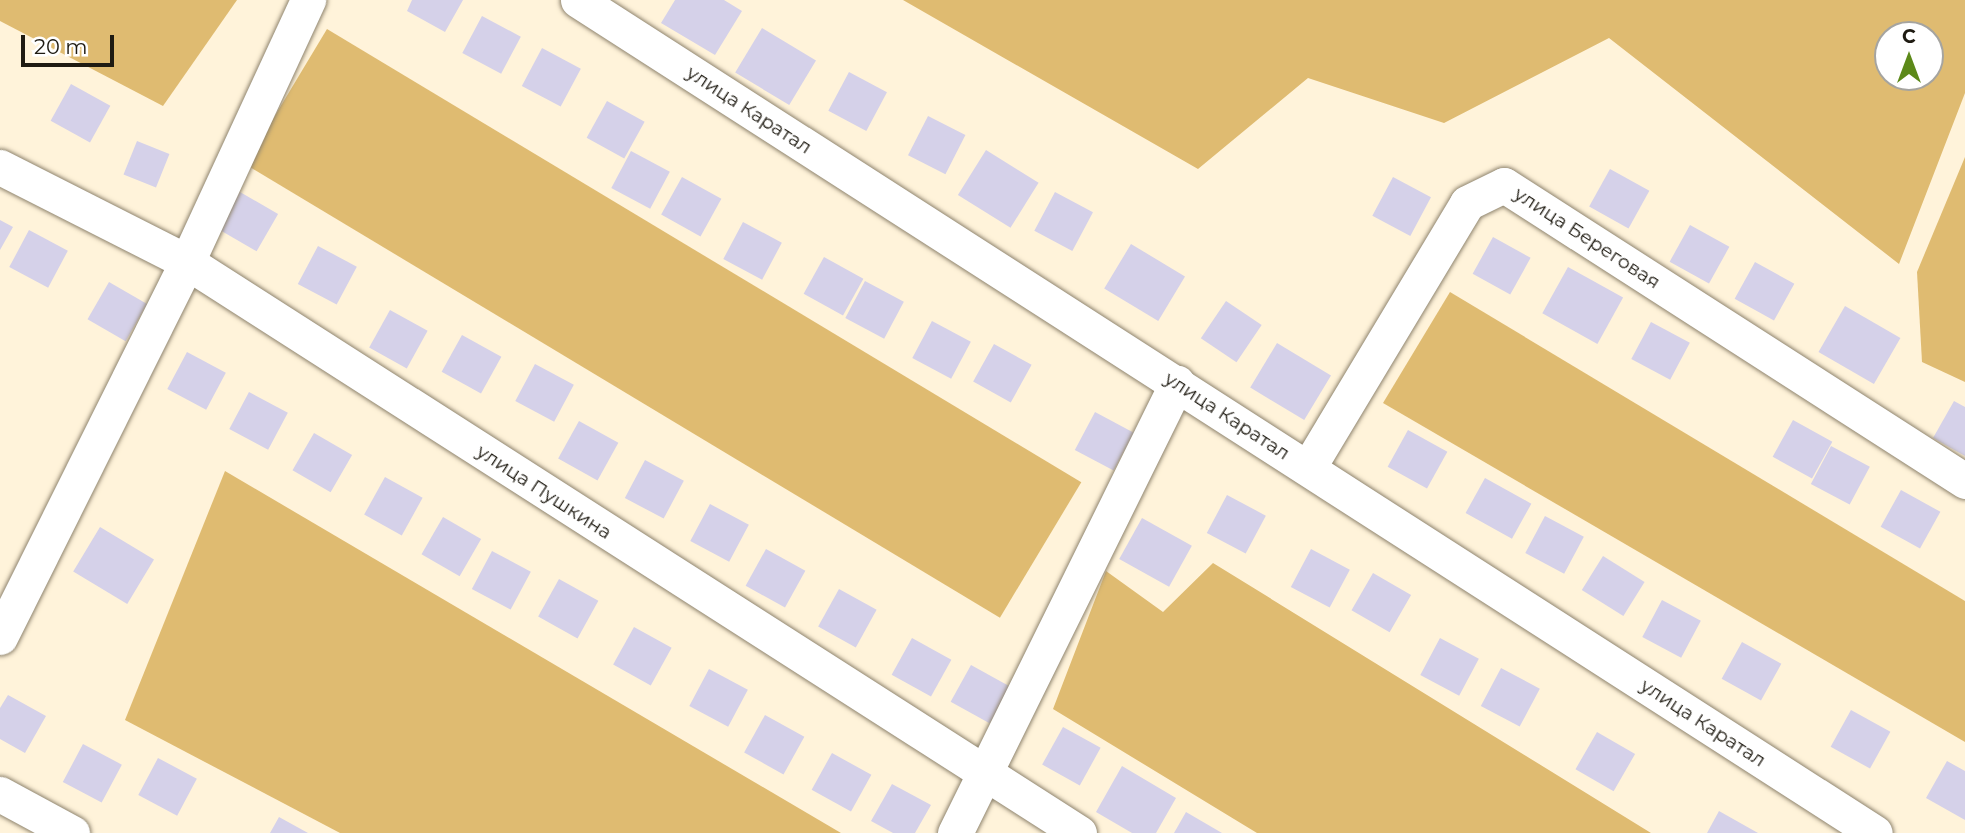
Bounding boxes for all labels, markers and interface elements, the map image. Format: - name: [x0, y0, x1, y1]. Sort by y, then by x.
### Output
- scale bar: [24, 21, 117, 65]
- north arrow: [1874, 21, 1944, 91]
- text: С: [1902, 25, 1916, 48]
- text: 20 m: [34, 34, 88, 59]
- street label: улица Каратал: [682, 61, 816, 159]
- street label: улица Береговая: [1510, 182, 1664, 294]
- street label: улица Каратал: [1160, 367, 1294, 465]
- street label: улица Пушкина: [472, 440, 616, 544]
- street label: улица Каратал: [1636, 674, 1770, 772]

